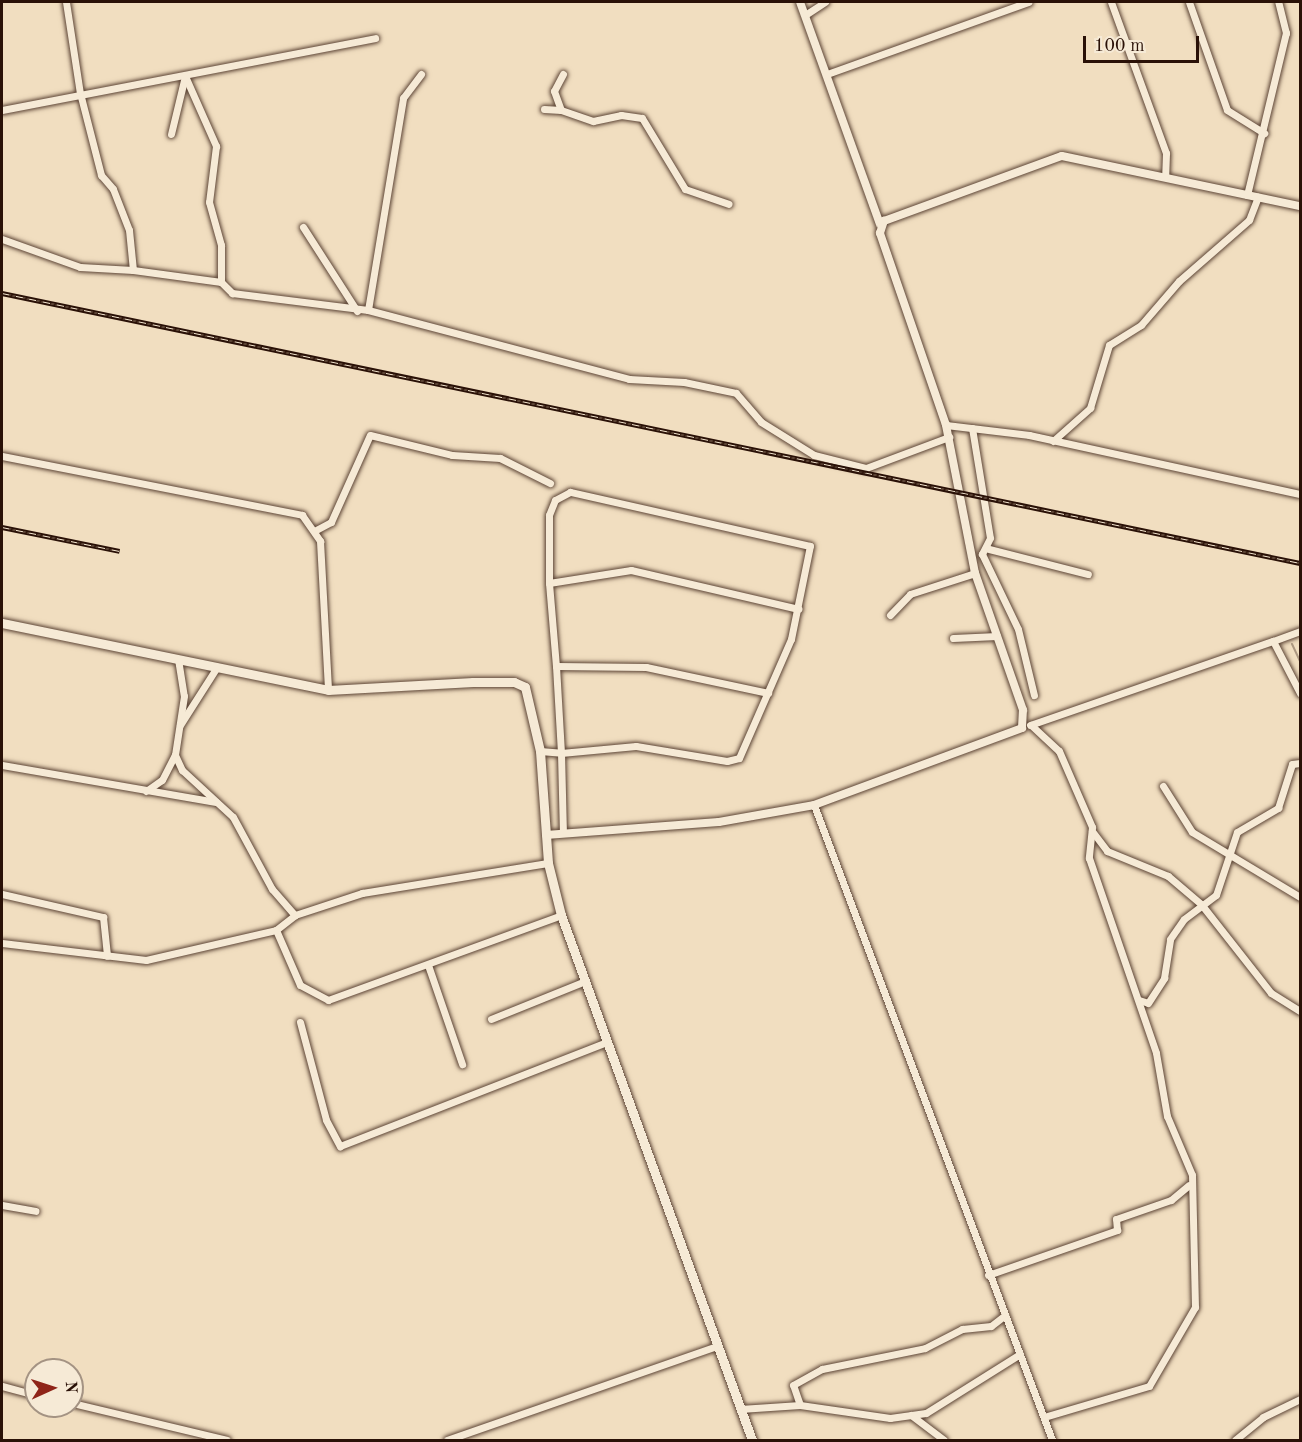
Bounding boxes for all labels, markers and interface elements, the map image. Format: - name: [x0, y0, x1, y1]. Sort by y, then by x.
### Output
- scale bar: [1086, 24, 1202, 62]
- text: 100 m: [1094, 37, 1145, 55]
- north arrow: [24, 1358, 84, 1418]
- text: N: [62, 1381, 78, 1394]

